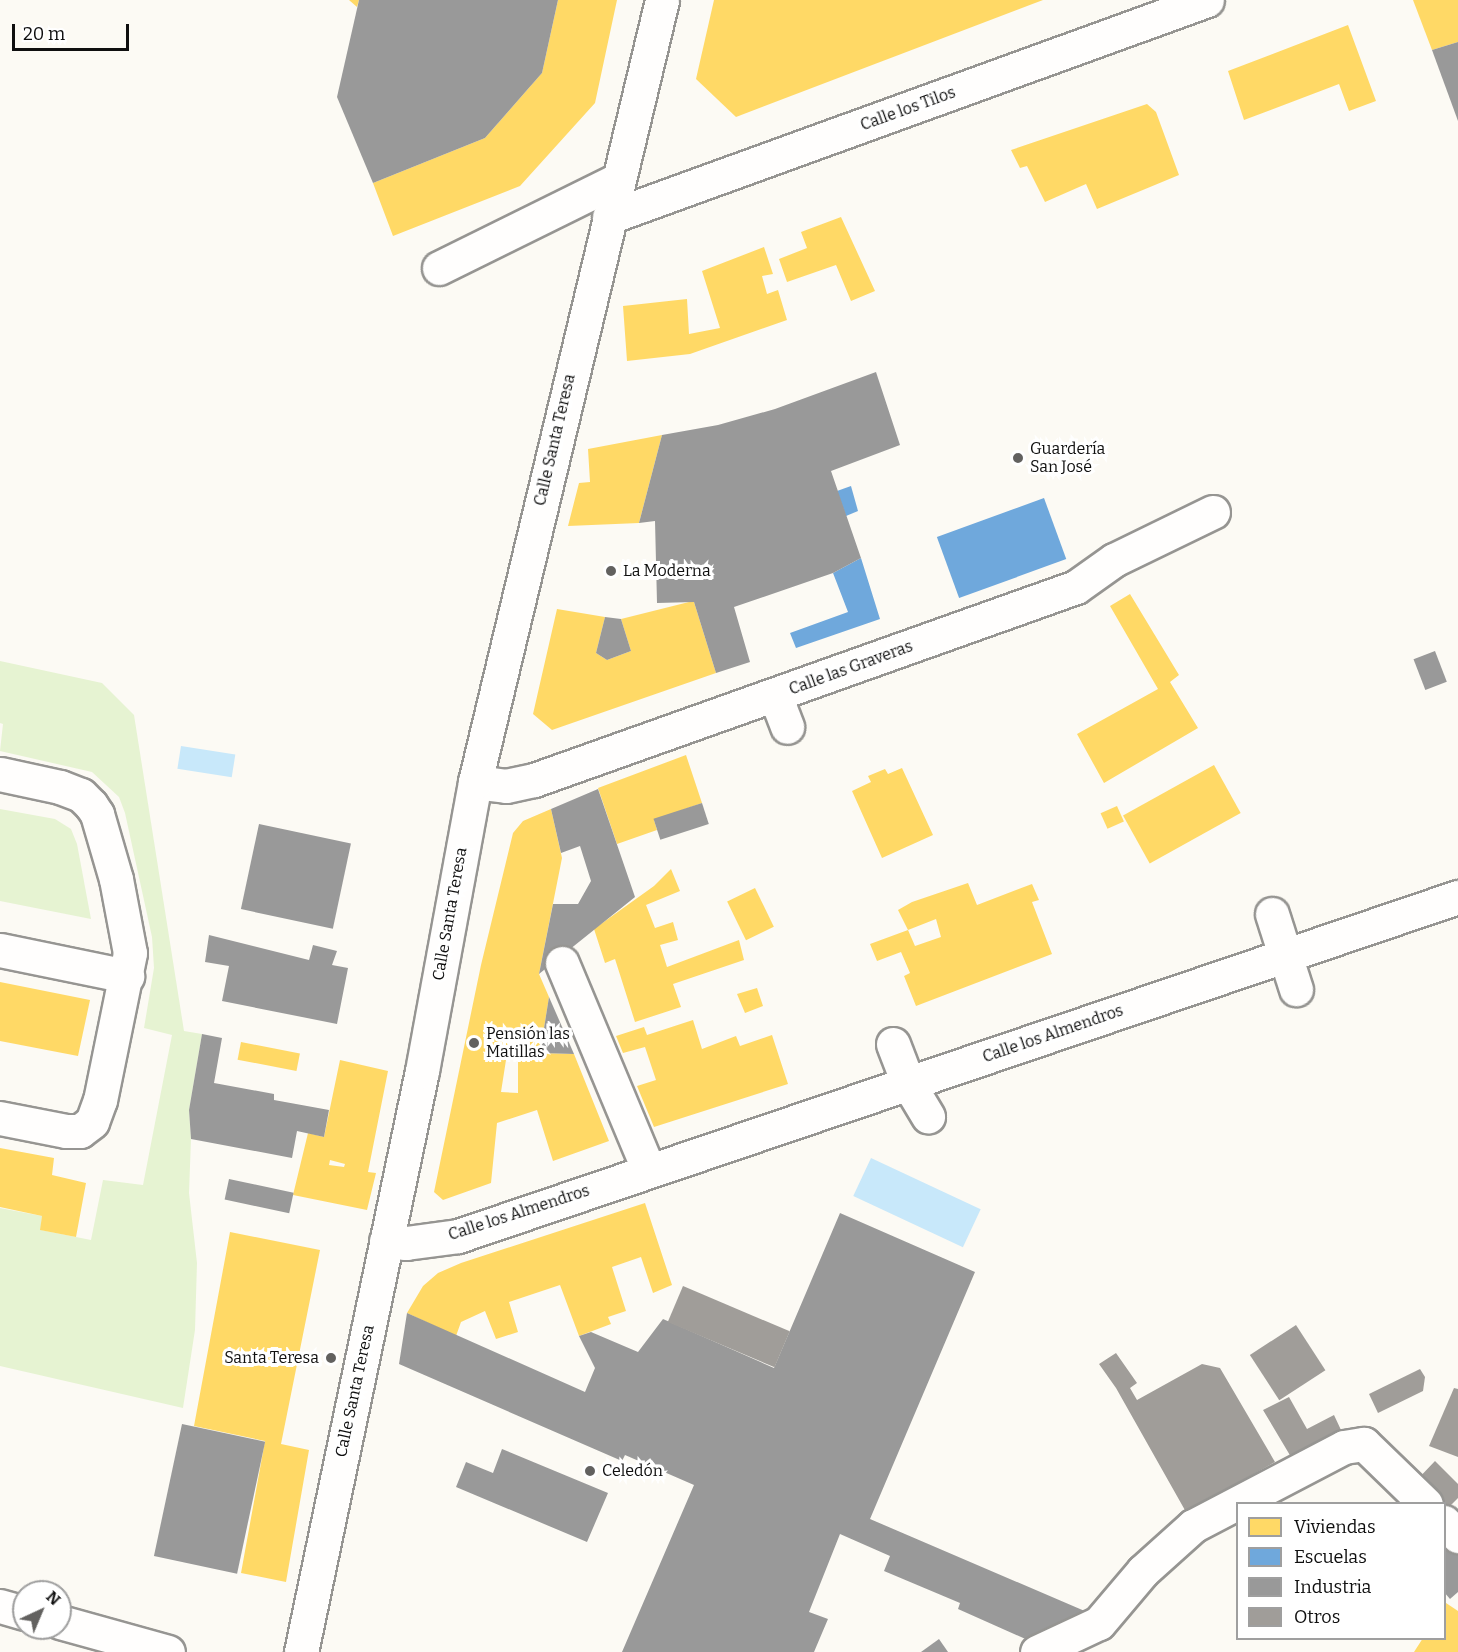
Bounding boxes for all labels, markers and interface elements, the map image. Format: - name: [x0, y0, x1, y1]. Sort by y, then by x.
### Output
- scale bar: [15, 12, 132, 50]
- text: 20 m: [23, 23, 65, 45]
- street label: Calle los Tilos: [858, 83, 958, 135]
- street label: Calle Santa Teresa: [530, 372, 580, 508]
- place label: Guardería San José: [1030, 439, 1105, 477]
- marker: Guardería San José: [1011, 451, 1025, 465]
- place label: La Moderna: [623, 561, 711, 581]
- marker: La Moderna: [604, 564, 618, 578]
- street label: Calle las Graveras: [786, 637, 916, 699]
- street label: Calle Santa Teresa: [429, 846, 471, 982]
- street label: Calle los Almendros: [980, 1001, 1126, 1067]
- place label: Pensión las Matillas: [486, 1024, 570, 1062]
- marker: Pensión las Matillas: [467, 1036, 481, 1050]
- street label: Calle los Almendros: [446, 1181, 592, 1245]
- street label: Calle Santa Teresa: [332, 1323, 378, 1459]
- place label: Santa Teresa: [224, 1348, 319, 1368]
- marker: Santa Teresa: [324, 1351, 338, 1365]
- place label: Celedón: [602, 1461, 663, 1481]
- marker: Celedón: [583, 1464, 597, 1478]
- legend: [1236, 1502, 1446, 1640]
- text: Viviendas: [1294, 1516, 1376, 1538]
- text: Escuelas: [1294, 1546, 1367, 1568]
- text: Industria: [1294, 1576, 1371, 1598]
- north arrow: [12, 1580, 72, 1640]
- text: N: [42, 1587, 65, 1609]
- text: Otros: [1294, 1606, 1340, 1628]

